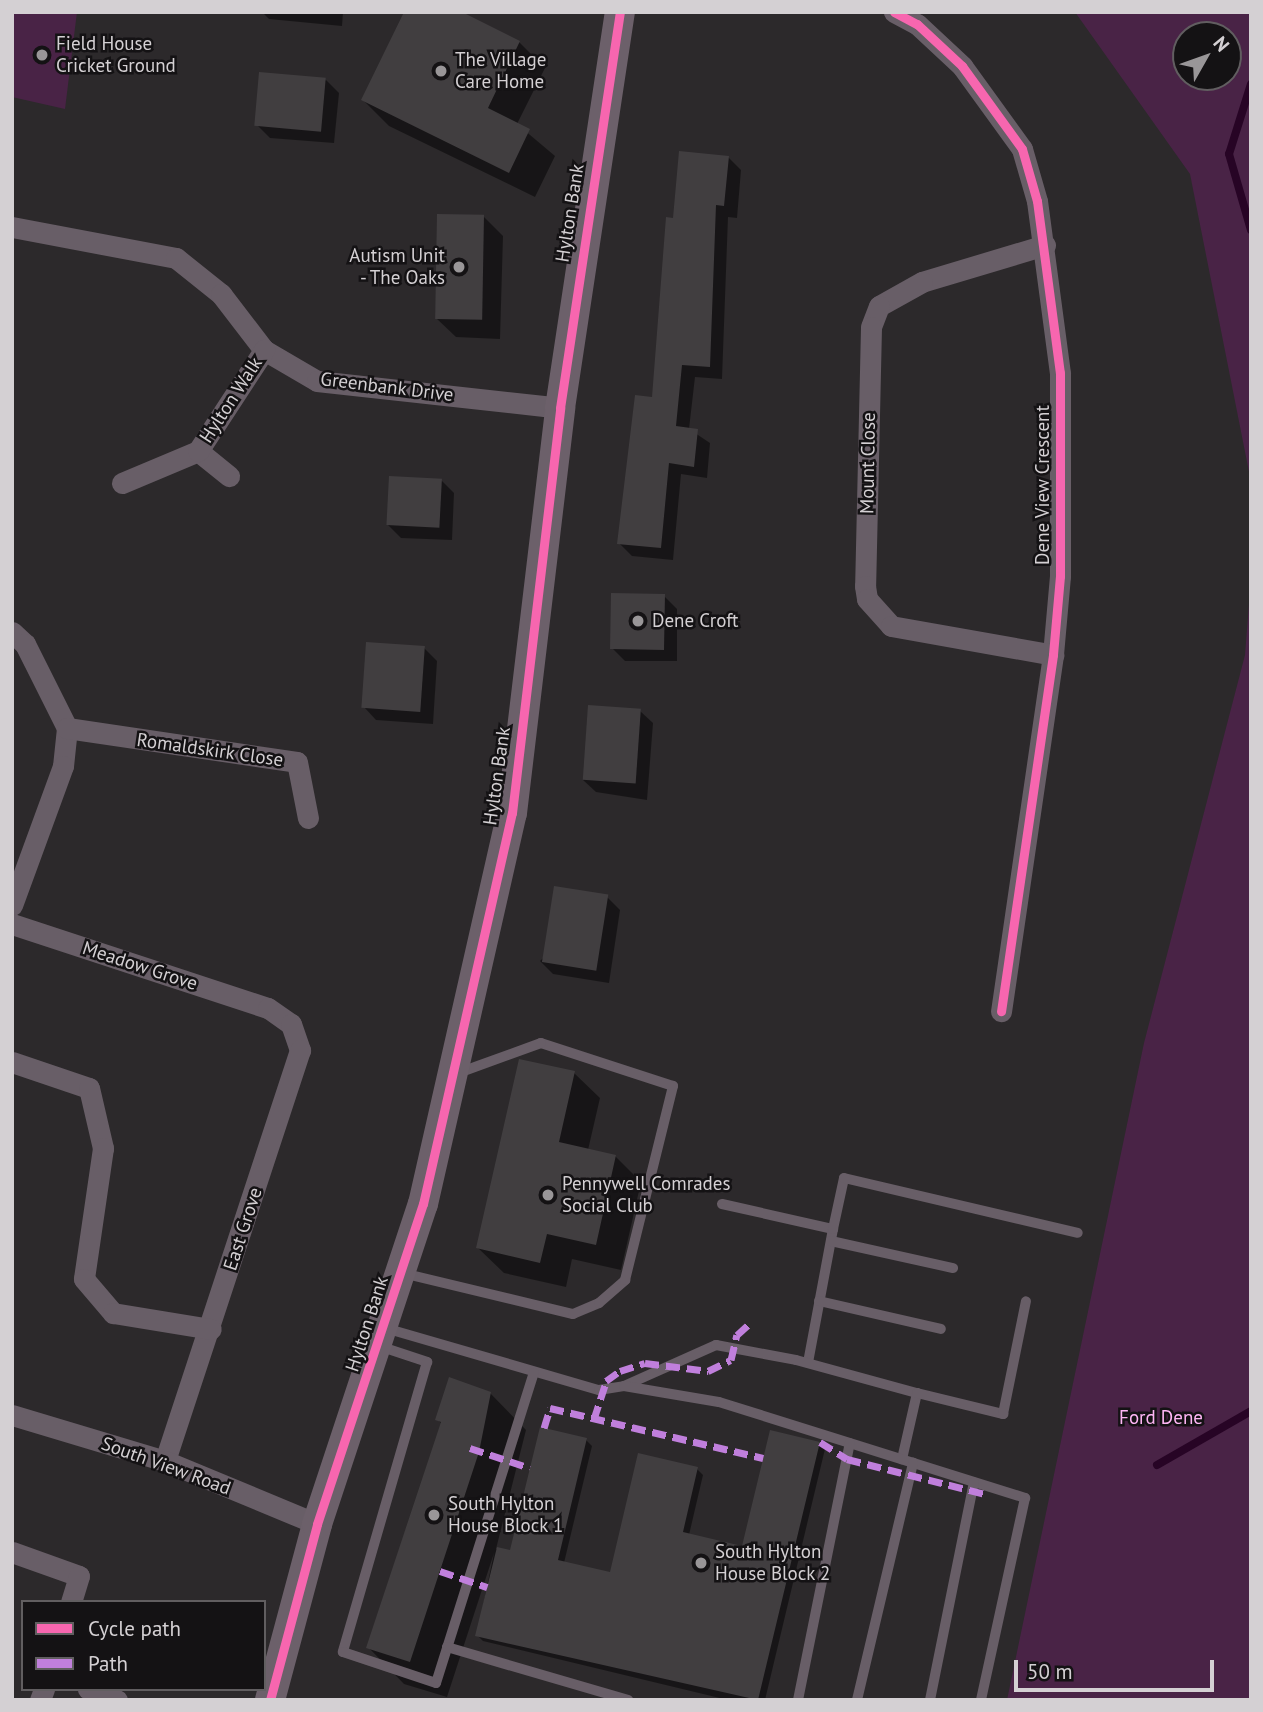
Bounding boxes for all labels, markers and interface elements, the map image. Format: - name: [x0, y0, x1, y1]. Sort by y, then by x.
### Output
- north arrow: [1172, 21, 1242, 91]
- text: N: [1208, 31, 1235, 56]
- place label: Field House Cricket Ground: [56, 33, 176, 77]
- marker: Field House Cricket Ground: [34, 47, 50, 63]
- place label: The Village Care Home: [455, 49, 547, 93]
- marker: The Village Care Home: [433, 63, 449, 79]
- street label: Hylton Bank: [551, 162, 589, 264]
- place label: Autism Unit - The Oaks: [349, 245, 445, 289]
- marker: Autism Unit - The Oaks: [451, 259, 467, 275]
- street label: Hylton Walk: [195, 353, 267, 447]
- street label: Greenbank Drive: [319, 367, 455, 407]
- street label: Dene View Crescent: [1032, 405, 1054, 565]
- street label: Mount Close: [856, 412, 880, 514]
- place label: Dene Croft: [652, 610, 738, 632]
- marker: Dene Croft: [630, 613, 646, 629]
- street label: Hylton Bank: [479, 725, 515, 827]
- street label: Romaldskirk Close: [135, 728, 285, 772]
- street label: Meadow Grove: [79, 937, 201, 995]
- place label: Pennywell Comrades Social Club: [562, 1173, 730, 1217]
- street label: East Grove: [219, 1185, 267, 1273]
- marker: Pennywell Comrades Social Club: [540, 1187, 556, 1203]
- street label: Hylton Bank: [341, 1273, 393, 1375]
- park label: Ford Dene: [1119, 1407, 1203, 1429]
- street label: South View Road: [98, 1432, 234, 1500]
- place label: South Hylton House Block 1: [448, 1493, 564, 1537]
- marker: South Hylton House Block 1: [426, 1507, 442, 1523]
- place label: South Hylton House Block 2: [715, 1541, 831, 1585]
- marker: South Hylton House Block 2: [693, 1555, 709, 1571]
- legend: [21, 1600, 266, 1691]
- text: Cycle path: [88, 1615, 181, 1642]
- scale bar: [1018, 1646, 1218, 1690]
- text: Path: [88, 1650, 128, 1677]
- text: 50 m: [1027, 1658, 1073, 1685]

